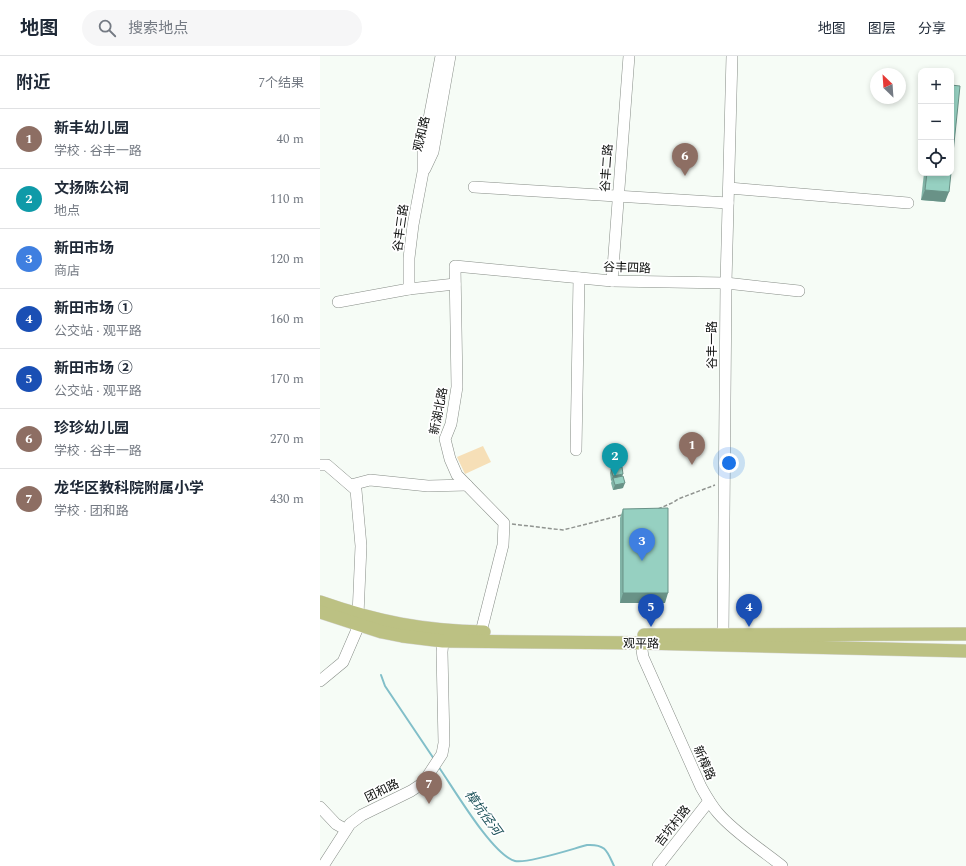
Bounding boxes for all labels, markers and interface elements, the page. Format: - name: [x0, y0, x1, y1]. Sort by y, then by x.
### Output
- search box: [82, 10, 362, 46]
- text: 地图: [20, 14, 58, 43]
- icon: search: [96, 17, 118, 39]
- text: 搜索地点: [128, 17, 188, 40]
- text: 地图: [818, 18, 846, 39]
- text: 图层: [868, 18, 896, 39]
- text: 分享: [918, 18, 946, 39]
- north arrow: [870, 68, 906, 104]
- map controls: [918, 68, 954, 176]
- button: +: [918, 68, 954, 104]
- text: 附近: [16, 70, 50, 96]
- text: 7个结果: [258, 73, 304, 93]
- button: −: [918, 104, 954, 140]
- street label: 观和路: [409, 114, 435, 154]
- text: 新丰幼儿园: [54, 117, 129, 140]
- text: 1: [25, 129, 33, 149]
- text: 40 m: [277, 129, 304, 149]
- button: locate: [918, 140, 954, 176]
- text: 学校 · 谷丰一路: [54, 141, 142, 161]
- street label: 谷丰二路: [596, 143, 618, 193]
- pin: 6: [672, 143, 698, 176]
- text: 文扬陈公祠: [54, 177, 129, 200]
- text: 2: [25, 189, 33, 209]
- text: 110 m: [270, 189, 304, 209]
- text: 地点: [54, 201, 80, 221]
- street label: 谷丰三路: [388, 203, 414, 253]
- text: 新田市场: [54, 237, 114, 260]
- text: 3: [25, 249, 33, 269]
- text: 120 m: [270, 249, 304, 269]
- street label: 谷丰四路: [603, 258, 651, 278]
- text: 商店: [54, 261, 80, 281]
- text: 新田市场 ①: [54, 297, 133, 320]
- text: 4: [25, 309, 33, 329]
- text: 160 m: [270, 309, 304, 329]
- text: 公交站 · 观平路: [54, 321, 142, 341]
- street label: 谷丰一路: [703, 321, 722, 369]
- text: 新田市场 ②: [54, 357, 133, 380]
- text: 5: [25, 369, 33, 389]
- text: 170 m: [270, 369, 304, 389]
- text: 公交站 · 观平路: [54, 381, 142, 401]
- street label: 新湖北路: [425, 386, 453, 436]
- text: 珍珍幼儿园: [54, 417, 129, 440]
- text: 6: [25, 429, 33, 449]
- text: 270 m: [270, 429, 304, 449]
- pin: 1: [679, 432, 705, 465]
- text: 学校 · 谷丰一路: [54, 441, 142, 461]
- pin: 2: [602, 443, 628, 476]
- your location: [719, 453, 739, 473]
- text: 龙华区教科院附属小学: [54, 477, 204, 500]
- text: 7: [25, 489, 33, 509]
- text: 430 m: [270, 489, 304, 509]
- text: 学校 · 团和路: [54, 501, 129, 521]
- pin: 3: [629, 528, 655, 561]
- pin: 5: [638, 594, 664, 627]
- pin: 4: [736, 594, 762, 627]
- street label: 观平路: [623, 634, 659, 654]
- street label: 新樟路: [688, 743, 720, 783]
- pin: 7: [416, 771, 442, 804]
- street label: 团和路: [362, 775, 402, 807]
- water label: 樟坑径河: [460, 786, 508, 842]
- street label: 吉坑村路: [651, 801, 695, 851]

